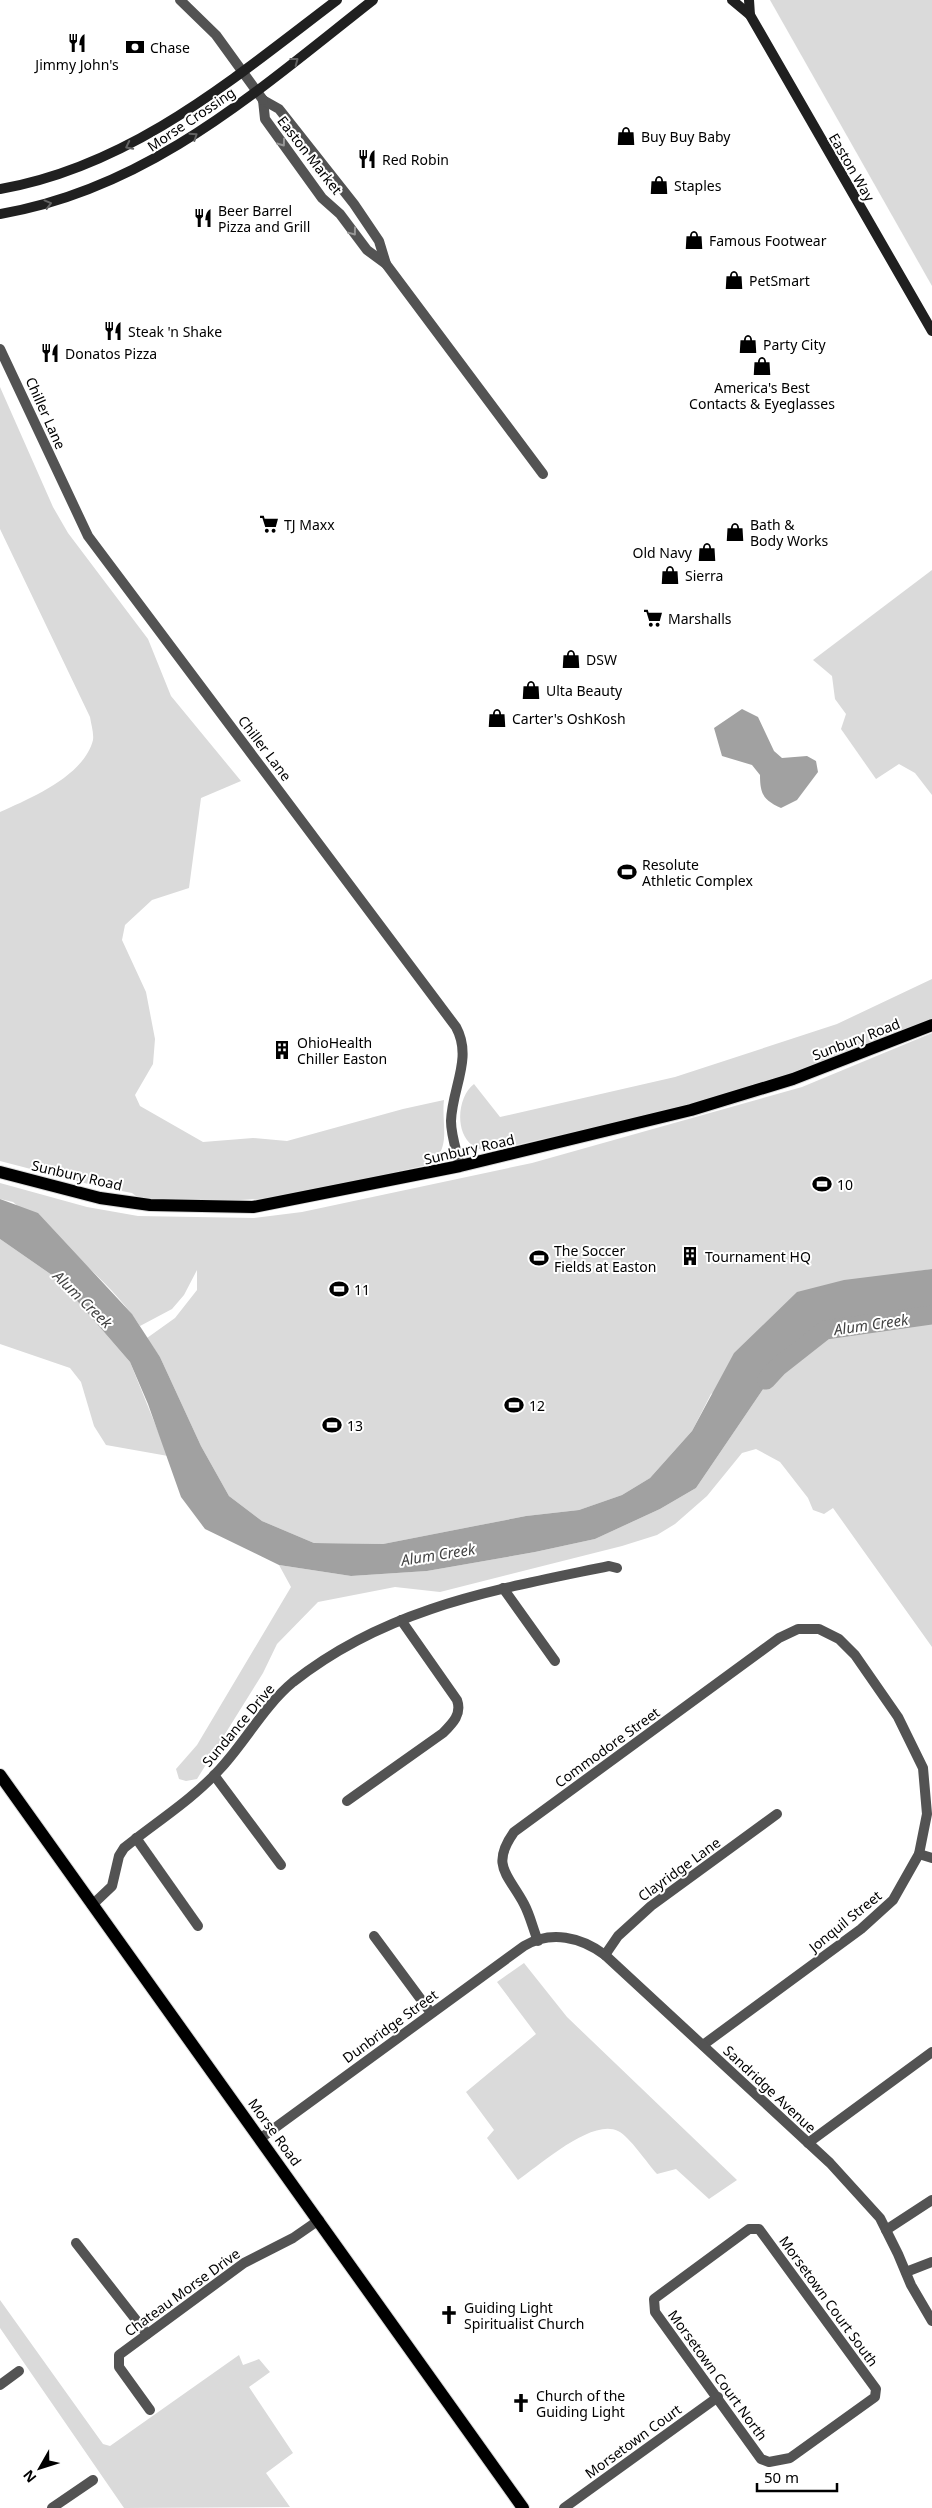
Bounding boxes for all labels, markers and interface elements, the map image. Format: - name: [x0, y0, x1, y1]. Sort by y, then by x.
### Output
- restaurant icon: Jimmy John's: [66, 32, 88, 54]
- bank icon: Chase: [124, 36, 146, 58]
- place label: Chase: [150, 38, 190, 57]
- place label: Jimmy John's: [33, 55, 119, 74]
- one-way arrow: [289, 58, 299, 67]
- street label: Morse Crossing: [143, 83, 239, 155]
- street label: Easton Market: [273, 112, 347, 198]
- shop icon: Buy Buy Baby: [615, 125, 637, 147]
- place label: Buy Buy Baby: [641, 127, 731, 146]
- street label: Easton Way: [825, 129, 880, 205]
- one-way arrow: [189, 133, 198, 142]
- one-way arrow: [276, 137, 285, 147]
- one-way arrow: [125, 140, 134, 150]
- restaurant icon: Red Robin: [356, 148, 378, 170]
- place label: Red Robin: [382, 150, 449, 169]
- shop icon: Staples: [648, 174, 670, 196]
- place label: Staples: [674, 176, 722, 195]
- one-way arrow: [43, 199, 52, 210]
- place label: Beer Barrel Pizza and Grill: [218, 201, 310, 236]
- restaurant icon: Beer Barrel Pizza and Grill: [192, 207, 214, 229]
- one-way arrow: [348, 226, 356, 235]
- shop icon: Famous Footwear: [683, 229, 705, 251]
- place label: Famous Footwear: [709, 231, 827, 250]
- shop icon: PetSmart: [723, 269, 745, 291]
- place label: PetSmart: [749, 271, 810, 290]
- restaurant icon: Steak 'n Shake: [102, 320, 124, 342]
- place label: Steak 'n Shake: [128, 322, 222, 341]
- shop icon: Party City: [737, 333, 759, 355]
- place label: Party City: [763, 335, 826, 354]
- restaurant icon: Donatos Pizza: [39, 342, 61, 364]
- place label: Donatos Pizza: [65, 344, 157, 363]
- shop icon: America's Best Contacts & Eyeglasses: [751, 355, 773, 377]
- street label: Chiller Lane: [22, 374, 70, 452]
- place label: America's Best Contacts & Eyeglasses: [689, 378, 835, 413]
- supermarket icon: TJ Maxx: [258, 513, 280, 535]
- place label: TJ Maxx: [284, 515, 335, 534]
- place label: Bath & Body Works: [750, 515, 828, 550]
- shop icon: Bath & Body Works: [724, 521, 746, 543]
- shop icon: Old Navy: [696, 541, 718, 563]
- place label: Old Navy: [632, 543, 693, 562]
- shop icon: Sierra: [659, 564, 681, 586]
- place label: Sierra: [685, 566, 723, 585]
- supermarket icon: Marshalls: [642, 607, 664, 629]
- place label: Marshalls: [668, 609, 732, 628]
- shop icon: DSW: [560, 648, 582, 670]
- place label: DSW: [586, 650, 617, 669]
- shop icon: Ulta Beauty: [520, 679, 542, 701]
- place label: Ulta Beauty: [546, 681, 623, 700]
- shop icon: Carter's OshKosh: [486, 707, 508, 729]
- place label: Carter's OshKosh: [512, 709, 626, 728]
- street label: Chiller Lane: [234, 711, 296, 785]
- place label: Resolute Athletic Complex: [642, 855, 753, 890]
- sports icon: Resolute Athletic Complex: [616, 861, 638, 883]
- street label: Sunbury Road: [809, 1014, 903, 1064]
- place label: OhioHealth Chiller Easton: [297, 1033, 387, 1068]
- building icon: OhioHealth Chiller Easton: [271, 1039, 293, 1061]
- street label: Sunbury Road: [422, 1129, 516, 1169]
- street label: Sunbury Road: [30, 1155, 124, 1195]
- sports icon: 10: [811, 1173, 833, 1195]
- place label: 10: [837, 1175, 853, 1194]
- place label: The Soccer Fields at Easton: [554, 1241, 656, 1276]
- building icon: Tournament HQ: [679, 1245, 701, 1267]
- sports icon: The Soccer Fields at Easton: [528, 1247, 550, 1269]
- place label: Tournament HQ: [705, 1247, 811, 1266]
- water label: Alum Creek: [48, 1265, 117, 1333]
- sports icon: 11: [328, 1278, 350, 1300]
- place label: 11: [354, 1280, 370, 1299]
- water label: Alum Creek: [832, 1309, 910, 1339]
- sports icon: 12: [503, 1394, 525, 1416]
- place label: 12: [529, 1396, 545, 1415]
- sports icon: 13: [321, 1414, 343, 1436]
- place label: 13: [347, 1416, 363, 1435]
- water label: Alum Creek: [398, 1538, 477, 1570]
- street label: Sundance Drive: [198, 1679, 278, 1771]
- street label: Commodore Street: [551, 1703, 663, 1791]
- street label: Clayridge Lane: [634, 1833, 724, 1905]
- street label: Jonquil Street: [803, 1886, 885, 1957]
- street label: Dunbridge Street: [339, 1985, 441, 2067]
- street label: Sandridge Avenue: [720, 2041, 820, 2137]
- street label: Morse Road: [244, 2095, 306, 2169]
- street label: Morsetown Court South: [775, 2232, 883, 2370]
- street label: Chateau Morse Drive: [120, 2244, 244, 2340]
- place label: Guiding Light Spiritualist Church: [464, 2298, 585, 2333]
- church icon: Guiding Light Spiritualist Church: [438, 2304, 460, 2326]
- street label: Morsetown Court North: [664, 2306, 772, 2444]
- place label: Church of the Guiding Light: [536, 2386, 625, 2421]
- church icon: Church of the Guiding Light: [510, 2392, 532, 2414]
- street label: Morsetown Court: [581, 2400, 685, 2482]
- north arrow: [15, 2443, 65, 2493]
- scale bar: [757, 2460, 837, 2492]
- text: N: [19, 2466, 40, 2487]
- text: 50 m: [764, 2467, 799, 2487]

